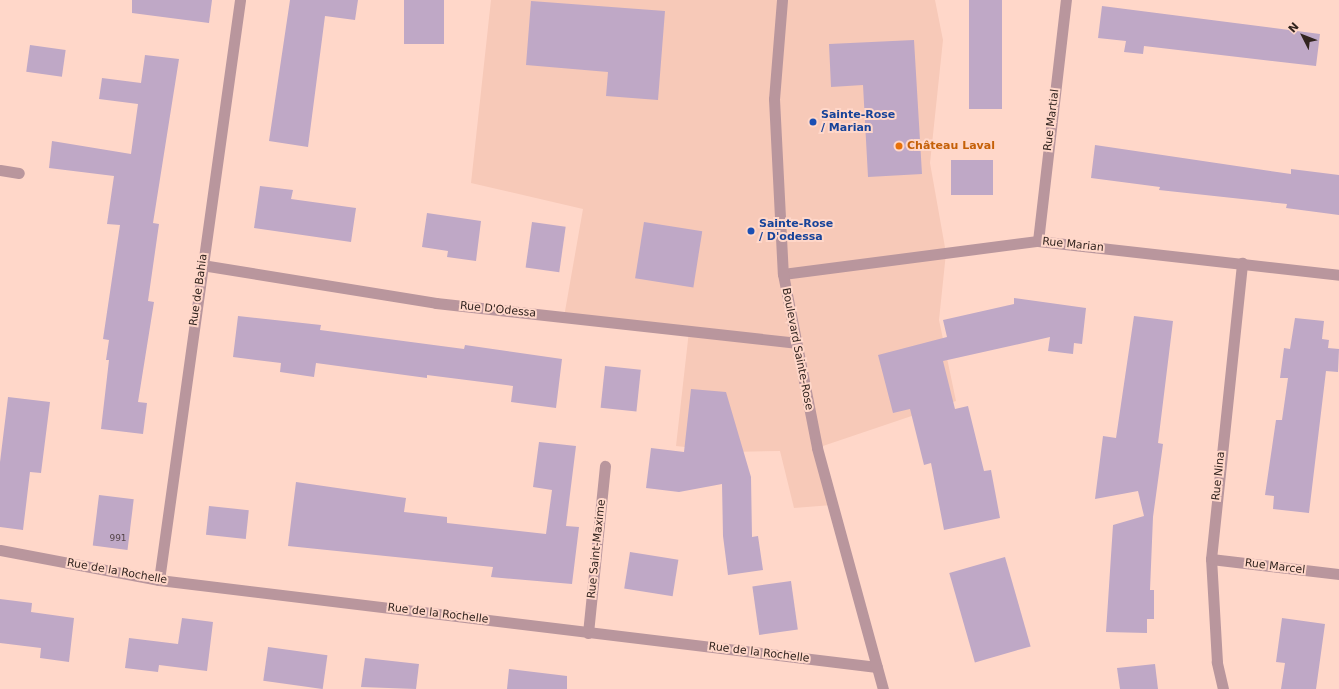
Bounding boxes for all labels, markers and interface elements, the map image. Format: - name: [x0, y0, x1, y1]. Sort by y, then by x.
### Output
- north arrow: [1283, 16, 1323, 56]
- text: N: [1286, 20, 1302, 35]
- street label: Rue Martial: [1042, 88, 1062, 152]
- place label: Sainte-Rose / Marian: [821, 109, 895, 135]
- marker: Sainte-Rose / Marian: [808, 117, 818, 127]
- place label: Château Laval: [907, 139, 995, 153]
- marker: Château Laval: [894, 141, 904, 151]
- place label: Sainte-Rose / D'odessa: [759, 218, 833, 244]
- marker: Sainte-Rose / D'odessa: [746, 226, 756, 236]
- street label: Rue Marian: [1042, 235, 1104, 255]
- street label: Rue de Bahia: [187, 253, 211, 327]
- street label: Boulevard Sainte-Rose: [779, 287, 815, 411]
- street label: Rue D'Odessa: [459, 299, 537, 321]
- street label: Rue Nina: [1210, 451, 1228, 501]
- street label: Rue Saint-Maxime: [585, 499, 609, 599]
- house number: 991: [109, 533, 127, 543]
- street label: Rue de la Rochelle: [66, 557, 168, 587]
- street label: Rue Marcel: [1244, 557, 1306, 577]
- street label: Rue de la Rochelle: [387, 601, 489, 627]
- street label: Rue de la Rochelle: [708, 640, 810, 666]

